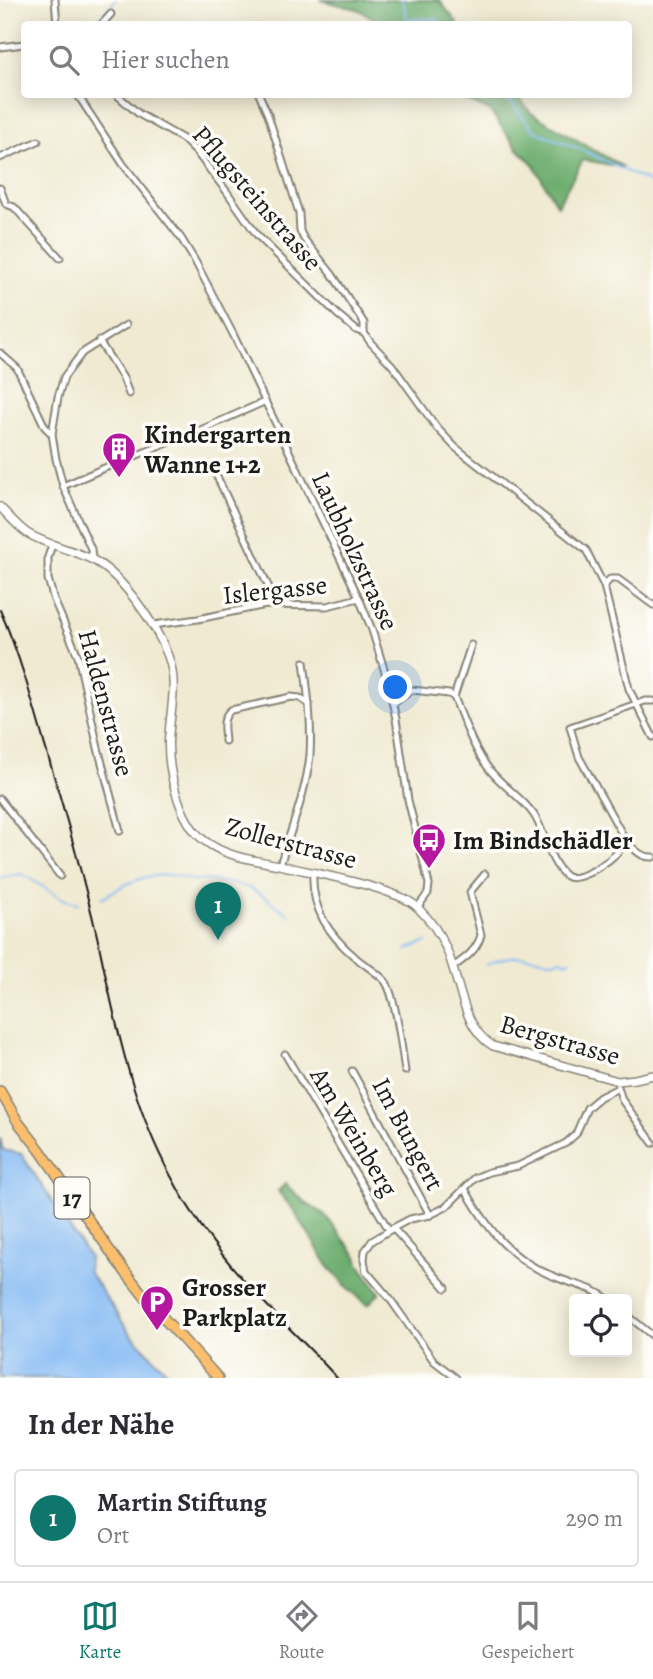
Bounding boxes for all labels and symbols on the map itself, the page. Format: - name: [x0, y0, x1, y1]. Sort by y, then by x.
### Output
- street label: Pflugsteinstrasse: [184, 118, 330, 278]
- place label: Kindergarten Wanne 1+2: [143, 417, 292, 482]
- building icon: Kindergarten Wanne 1+2: [100, 430, 138, 479]
- street label: Laubholzstrasse: [303, 466, 407, 636]
- street label: Islergasse: [221, 567, 329, 613]
- street label: Haldenstrasse: [70, 626, 142, 780]
- your location: [378, 670, 412, 704]
- street label: Zollerstrasse: [221, 809, 361, 877]
- bus stop icon: Im Bindschädler: [410, 821, 448, 870]
- place label: Im Bindschädler: [453, 823, 633, 858]
- pin: 1: [195, 882, 241, 940]
- street label: Bergstrasse: [496, 1006, 624, 1074]
- street label: Am Weinberg: [301, 1060, 406, 1203]
- street label: Im Bungert: [364, 1071, 453, 1197]
- road number: 17: [55, 1178, 90, 1218]
- place label: Grosser Parkplatz: [182, 1270, 287, 1335]
- parking icon: Grosser Parkplatz: [138, 1283, 176, 1332]

